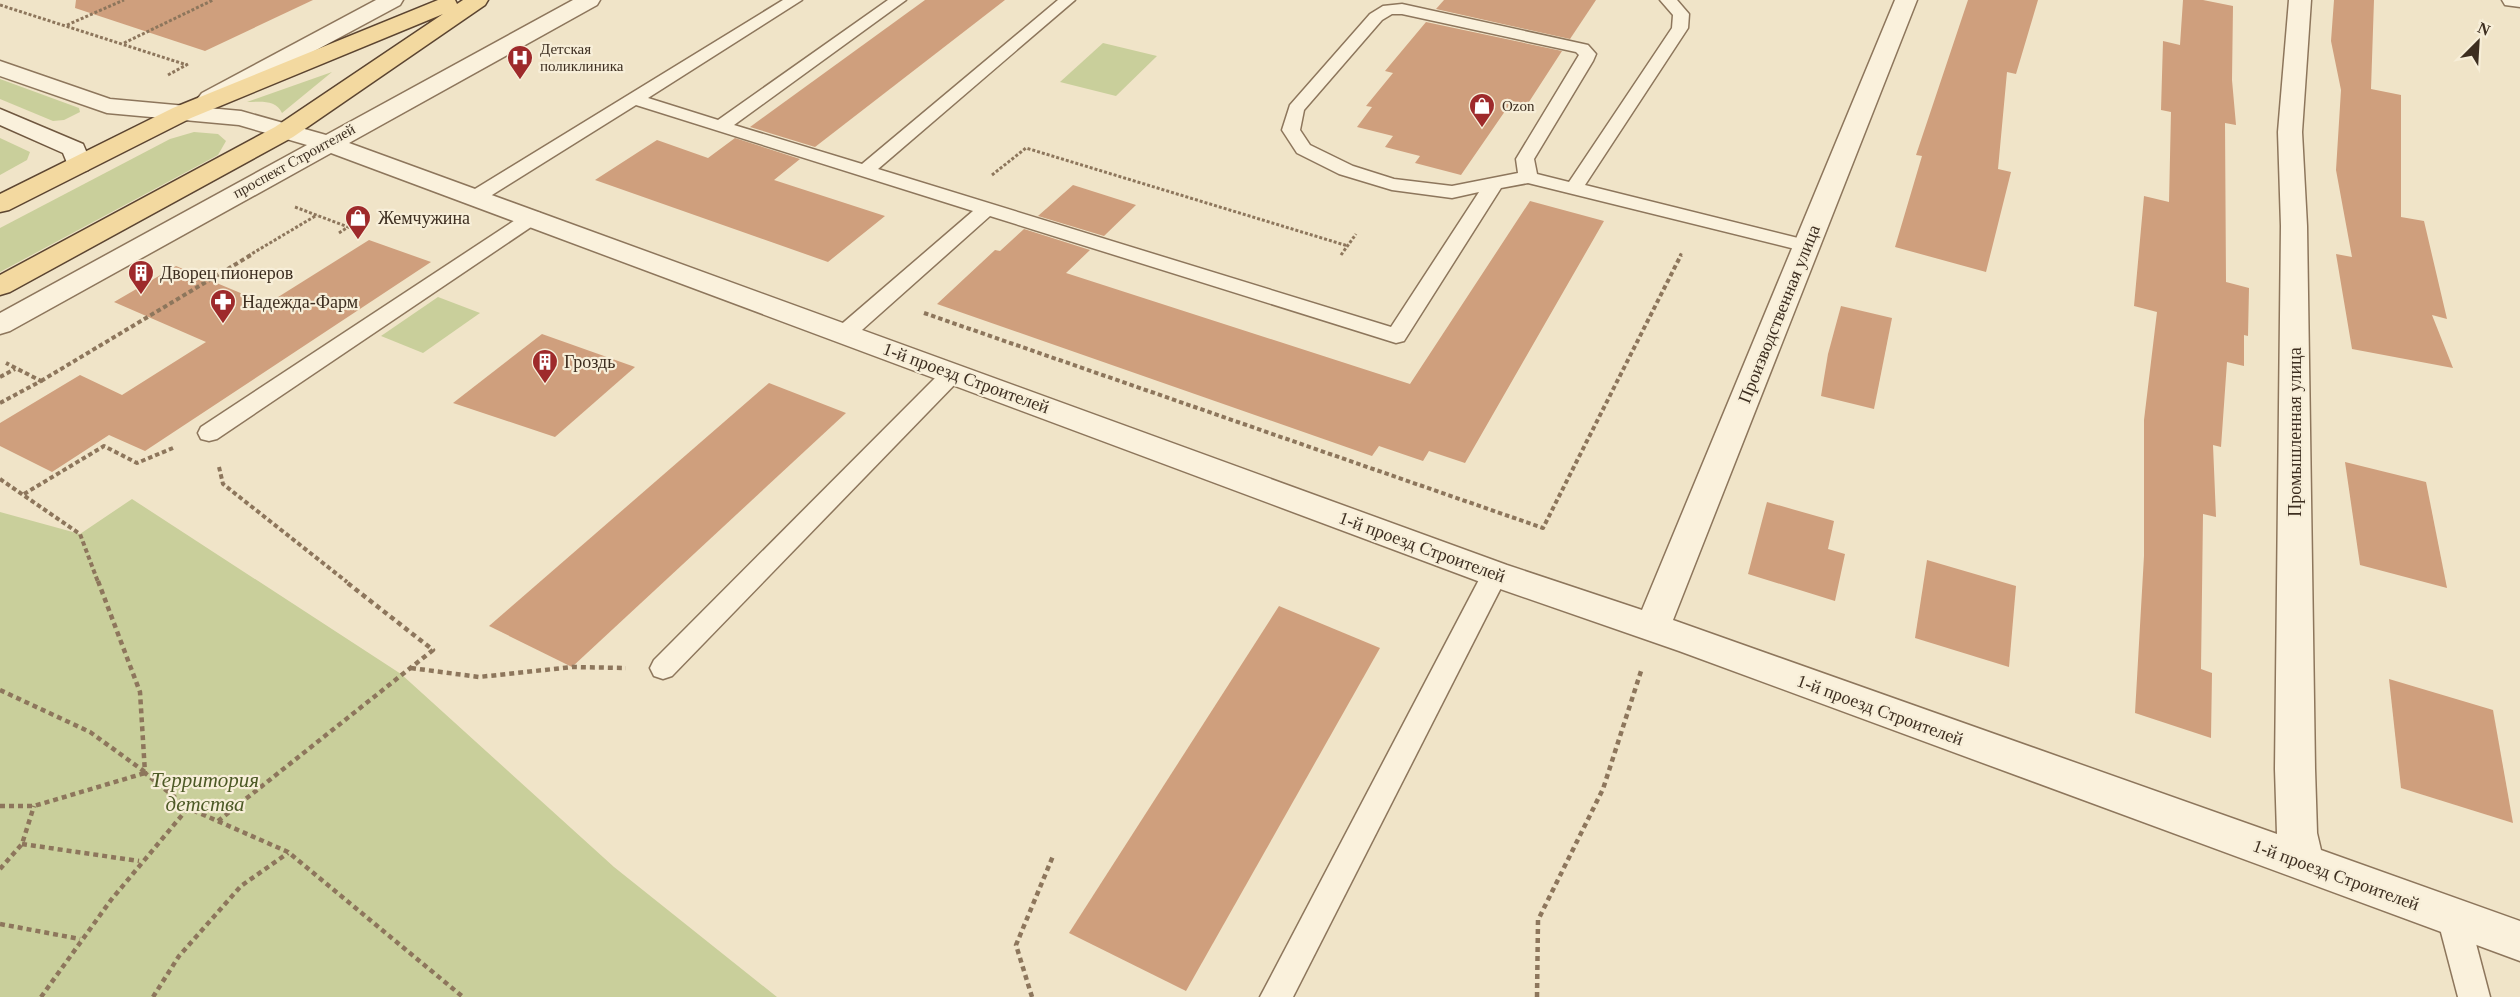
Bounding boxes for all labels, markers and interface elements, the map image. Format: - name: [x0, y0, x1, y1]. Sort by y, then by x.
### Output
- north arrow: [2448, 12, 2508, 72]
- text: N: [2475, 19, 2493, 39]
- place label: Детская поликлиника: [540, 41, 624, 74]
- hospital icon: Детская поликлиника: [505, 43, 535, 81]
- shop icon: Ozon: [1467, 91, 1497, 129]
- place label: Ozon: [1502, 98, 1535, 114]
- street label: проспект Строителей: [230, 121, 358, 201]
- shop icon: Жемчужина: [343, 203, 373, 241]
- place label: Жемчужина: [378, 208, 470, 228]
- street label: Производственная улица: [1734, 222, 1824, 406]
- building icon: Дворец пионеров: [126, 258, 156, 296]
- place label: Дворец пионеров: [160, 263, 293, 283]
- pharmacy icon: Надежда-Фарм: [208, 287, 238, 325]
- place label: Надежда-Фарм: [242, 292, 358, 312]
- street label: 1-й проезд Строителей: [880, 339, 1052, 418]
- building icon: Гроздь: [530, 347, 560, 385]
- street label: Промышленная улица: [2285, 347, 2305, 517]
- place label: Гроздь: [564, 352, 615, 372]
- street label: 1-й проезд Строителей: [1336, 508, 1508, 587]
- street label: 1-й проезд Строителей: [1794, 671, 1966, 750]
- park label: Территория детства: [151, 768, 259, 816]
- street label: 1-й проезд Строителей: [2250, 836, 2422, 915]

